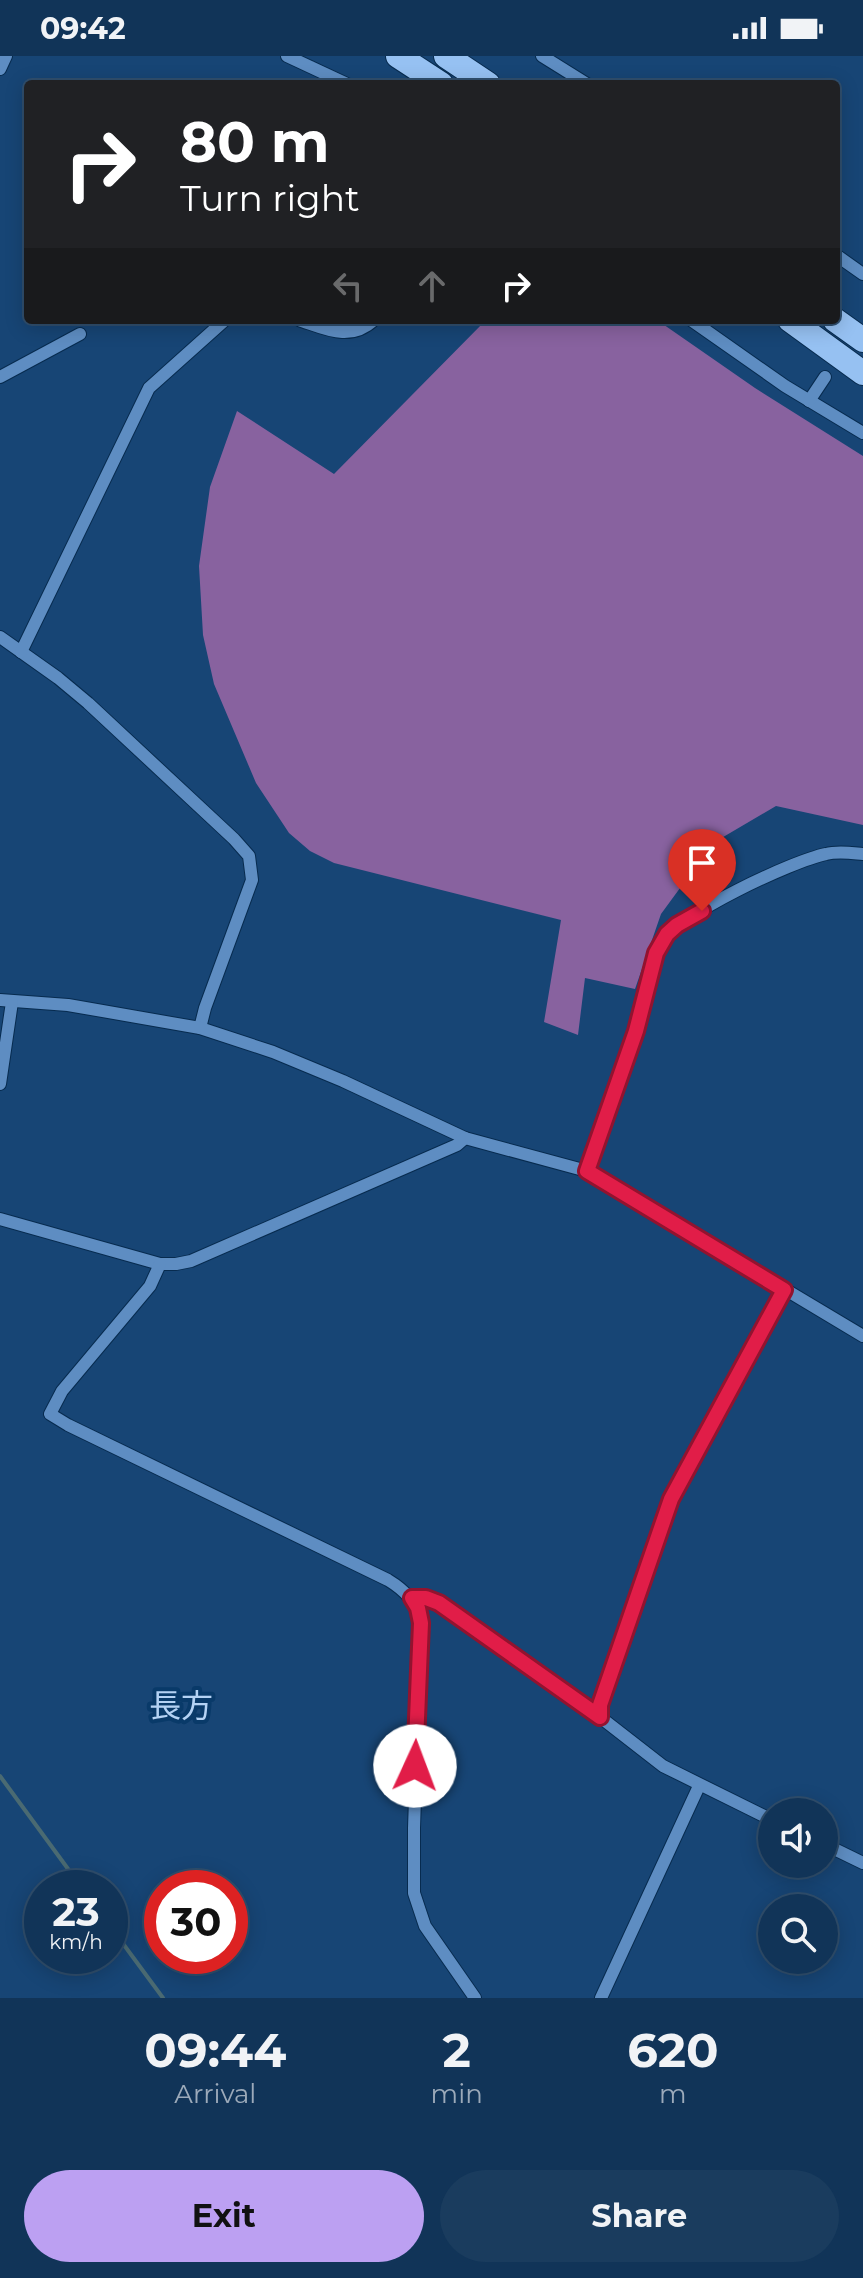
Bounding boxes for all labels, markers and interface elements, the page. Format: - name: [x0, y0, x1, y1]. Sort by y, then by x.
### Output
- text: 09:42: [40, 10, 126, 47]
- text: 80 m: [180, 108, 330, 176]
- icon: right: [48, 112, 152, 216]
- text: Turn right: [180, 176, 360, 220]
- icon: left: [326, 264, 370, 308]
- icon: ahead: [410, 264, 454, 308]
- icon: right: [494, 264, 538, 308]
- pin: [668, 829, 736, 911]
- icon: arrive: [680, 841, 724, 885]
- district label: 長方: [149, 1686, 213, 1725]
- position arrow: [373, 1724, 457, 1808]
- map controls: [758, 1798, 838, 1974]
- button: sound: [758, 1798, 838, 1878]
- speed limit sign: 30: [144, 1870, 248, 1974]
- text: 23: [52, 1887, 100, 1936]
- button: search: [758, 1894, 838, 1974]
- text: km/h: [49, 1930, 103, 1954]
- text: 09:44: [144, 2021, 286, 2079]
- text: 2: [443, 2021, 471, 2079]
- text: 620: [627, 2021, 719, 2079]
- text: Arrival: [174, 2078, 256, 2110]
- text: min: [431, 2078, 483, 2110]
- text: m: [659, 2078, 687, 2110]
- button: Exit: [24, 2170, 424, 2262]
- button: Share: [440, 2170, 839, 2262]

